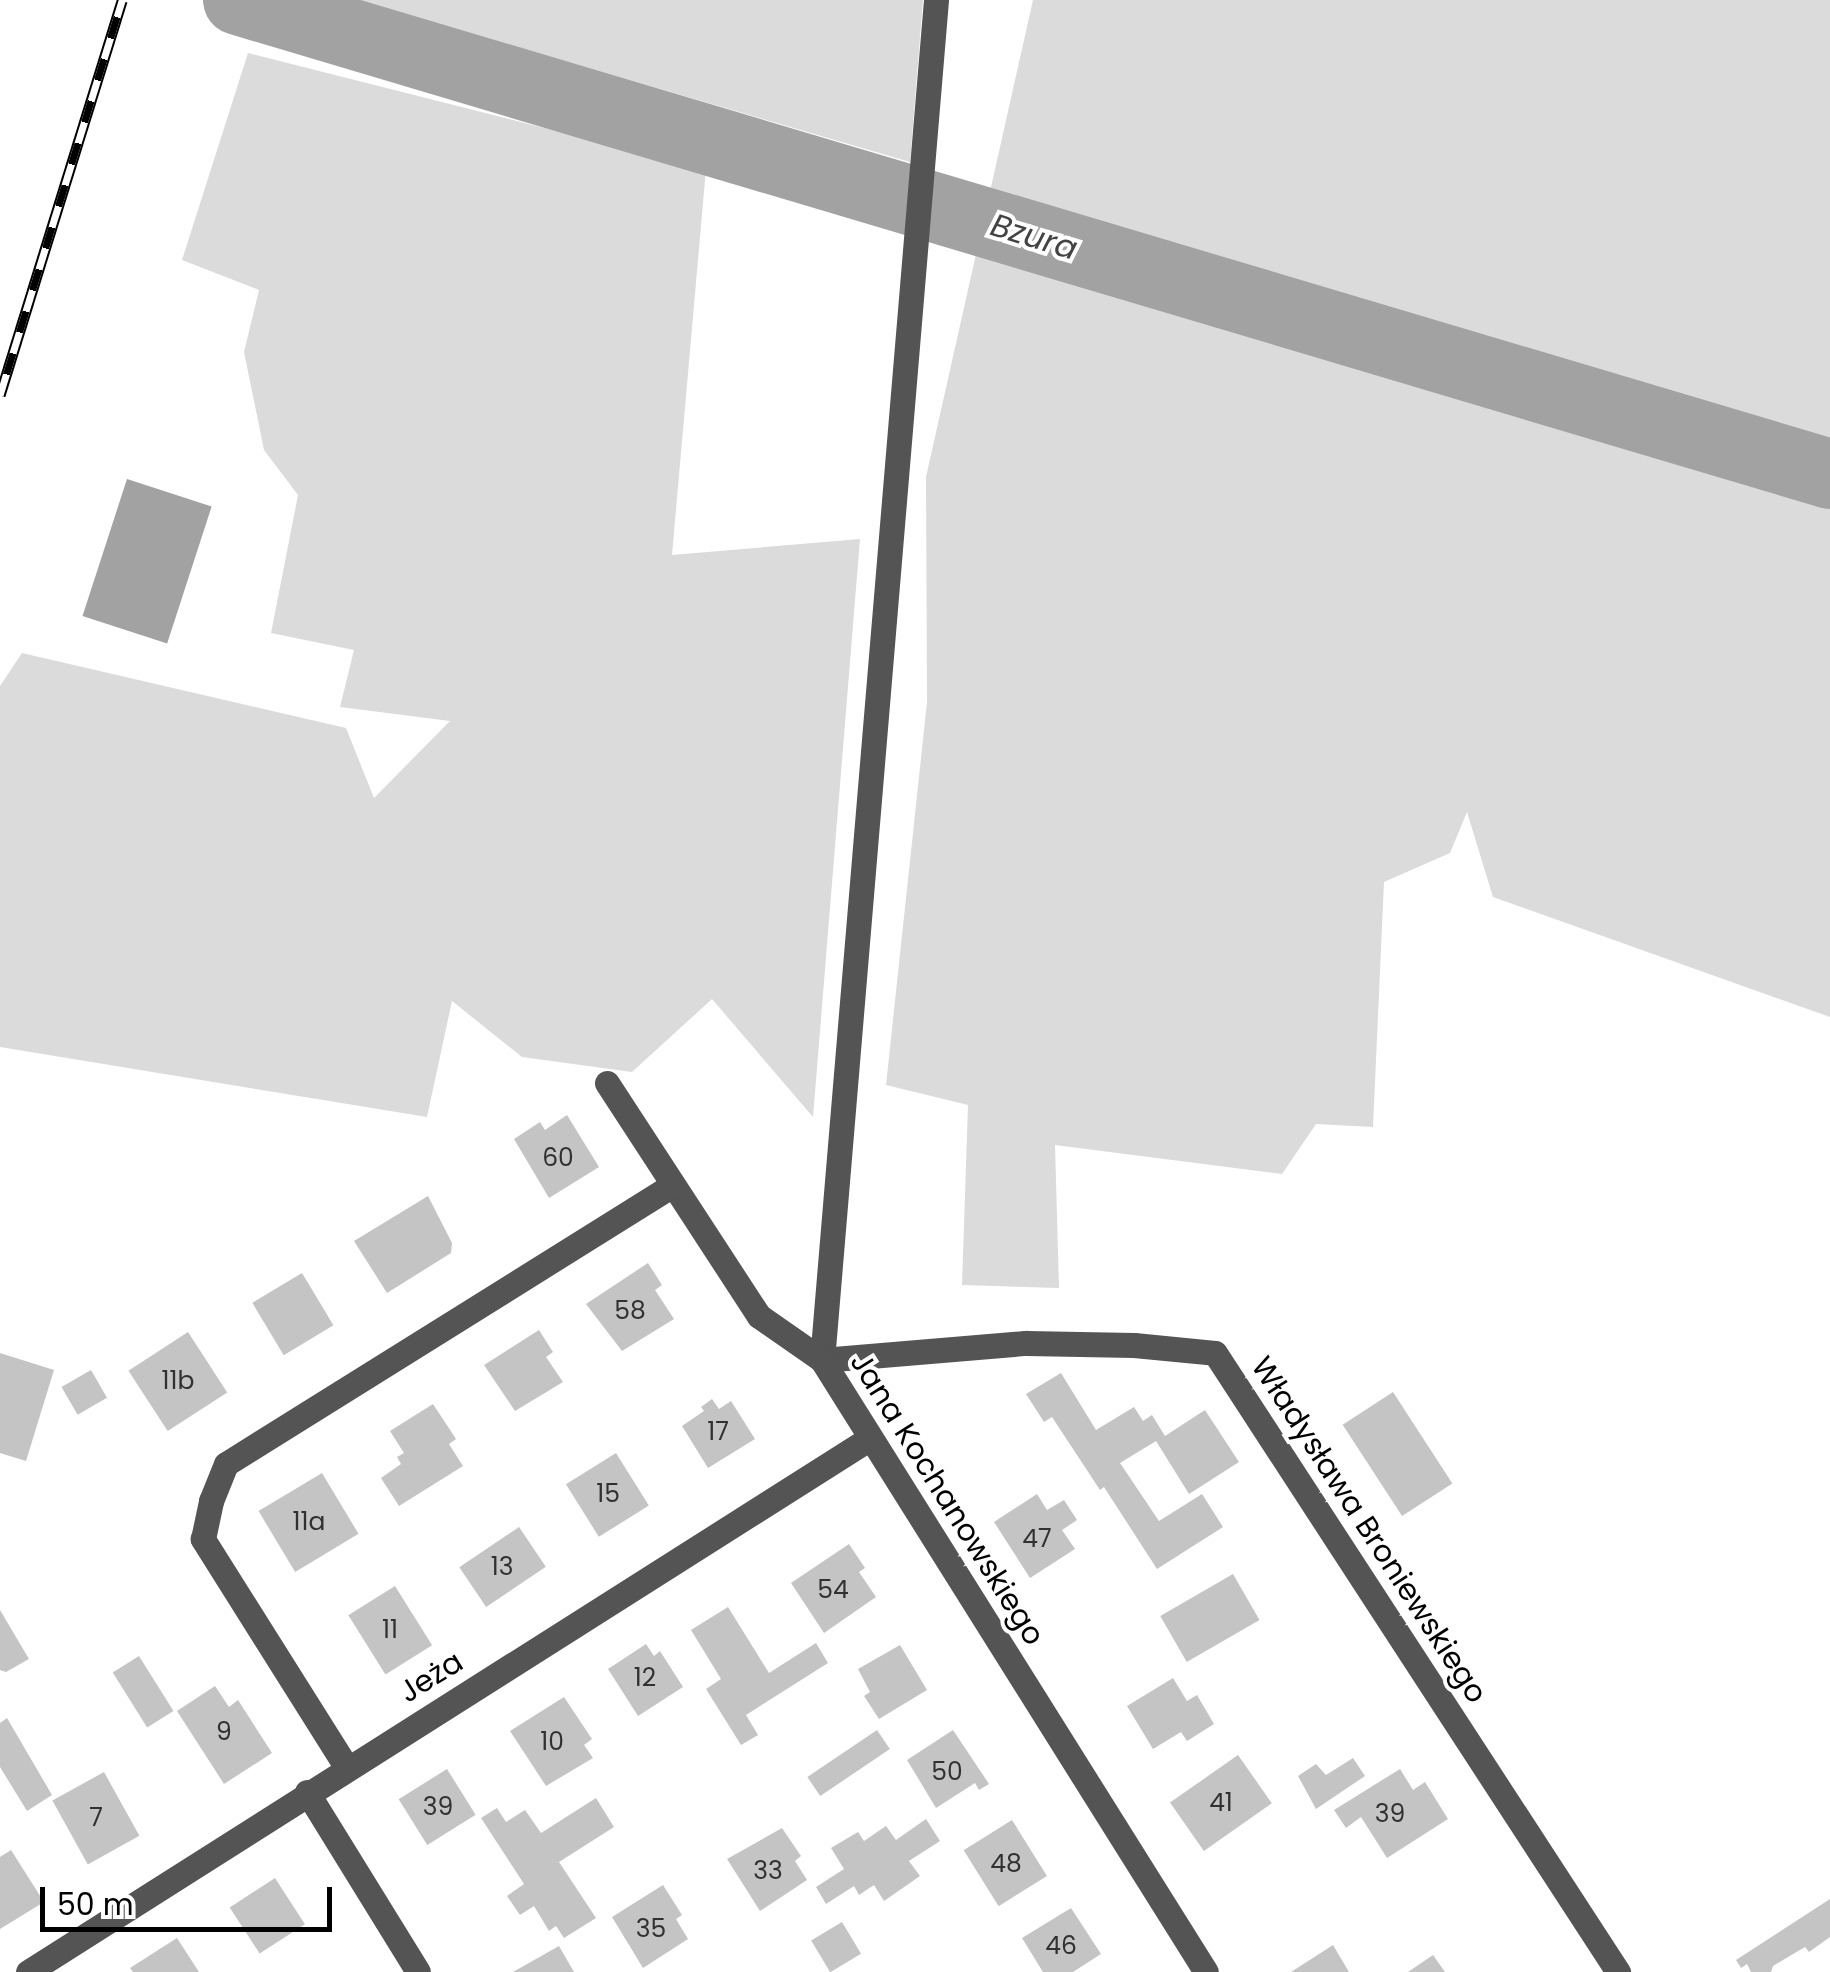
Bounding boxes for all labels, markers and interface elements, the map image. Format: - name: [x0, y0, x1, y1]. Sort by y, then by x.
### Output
- water label: Bzura: [986, 206, 1082, 268]
- house number: 60: [542, 1143, 574, 1173]
- house number: 58: [614, 1296, 646, 1326]
- street label: Jana Kochanowskiego: [842, 1346, 1052, 1652]
- street label: Władysława Broniewskiego: [1243, 1350, 1495, 1710]
- house number: 11b: [162, 1366, 194, 1396]
- house number: 17: [707, 1417, 729, 1447]
- house number: 15: [596, 1479, 620, 1509]
- house number: 11a: [293, 1507, 325, 1537]
- house number: 47: [1022, 1524, 1052, 1554]
- house number: 13: [491, 1552, 513, 1582]
- house number: 54: [817, 1575, 849, 1605]
- house number: 11: [382, 1615, 398, 1645]
- street label: Jeża: [392, 1644, 470, 1710]
- house number: 12: [634, 1663, 656, 1693]
- house number: 9: [216, 1717, 232, 1747]
- house number: 10: [540, 1727, 564, 1757]
- house number: 50: [931, 1757, 963, 1787]
- house number: 41: [1209, 1788, 1233, 1818]
- house number: 39: [423, 1792, 453, 1822]
- house number: 39: [1375, 1799, 1405, 1829]
- house number: 7: [89, 1803, 103, 1833]
- house number: 48: [990, 1849, 1022, 1879]
- house number: 33: [753, 1856, 783, 1886]
- scale bar: [45, 1867, 338, 1929]
- text: 50 m: [57, 1883, 134, 1926]
- house number: 35: [636, 1914, 666, 1944]
- house number: 46: [1045, 1931, 1077, 1961]

